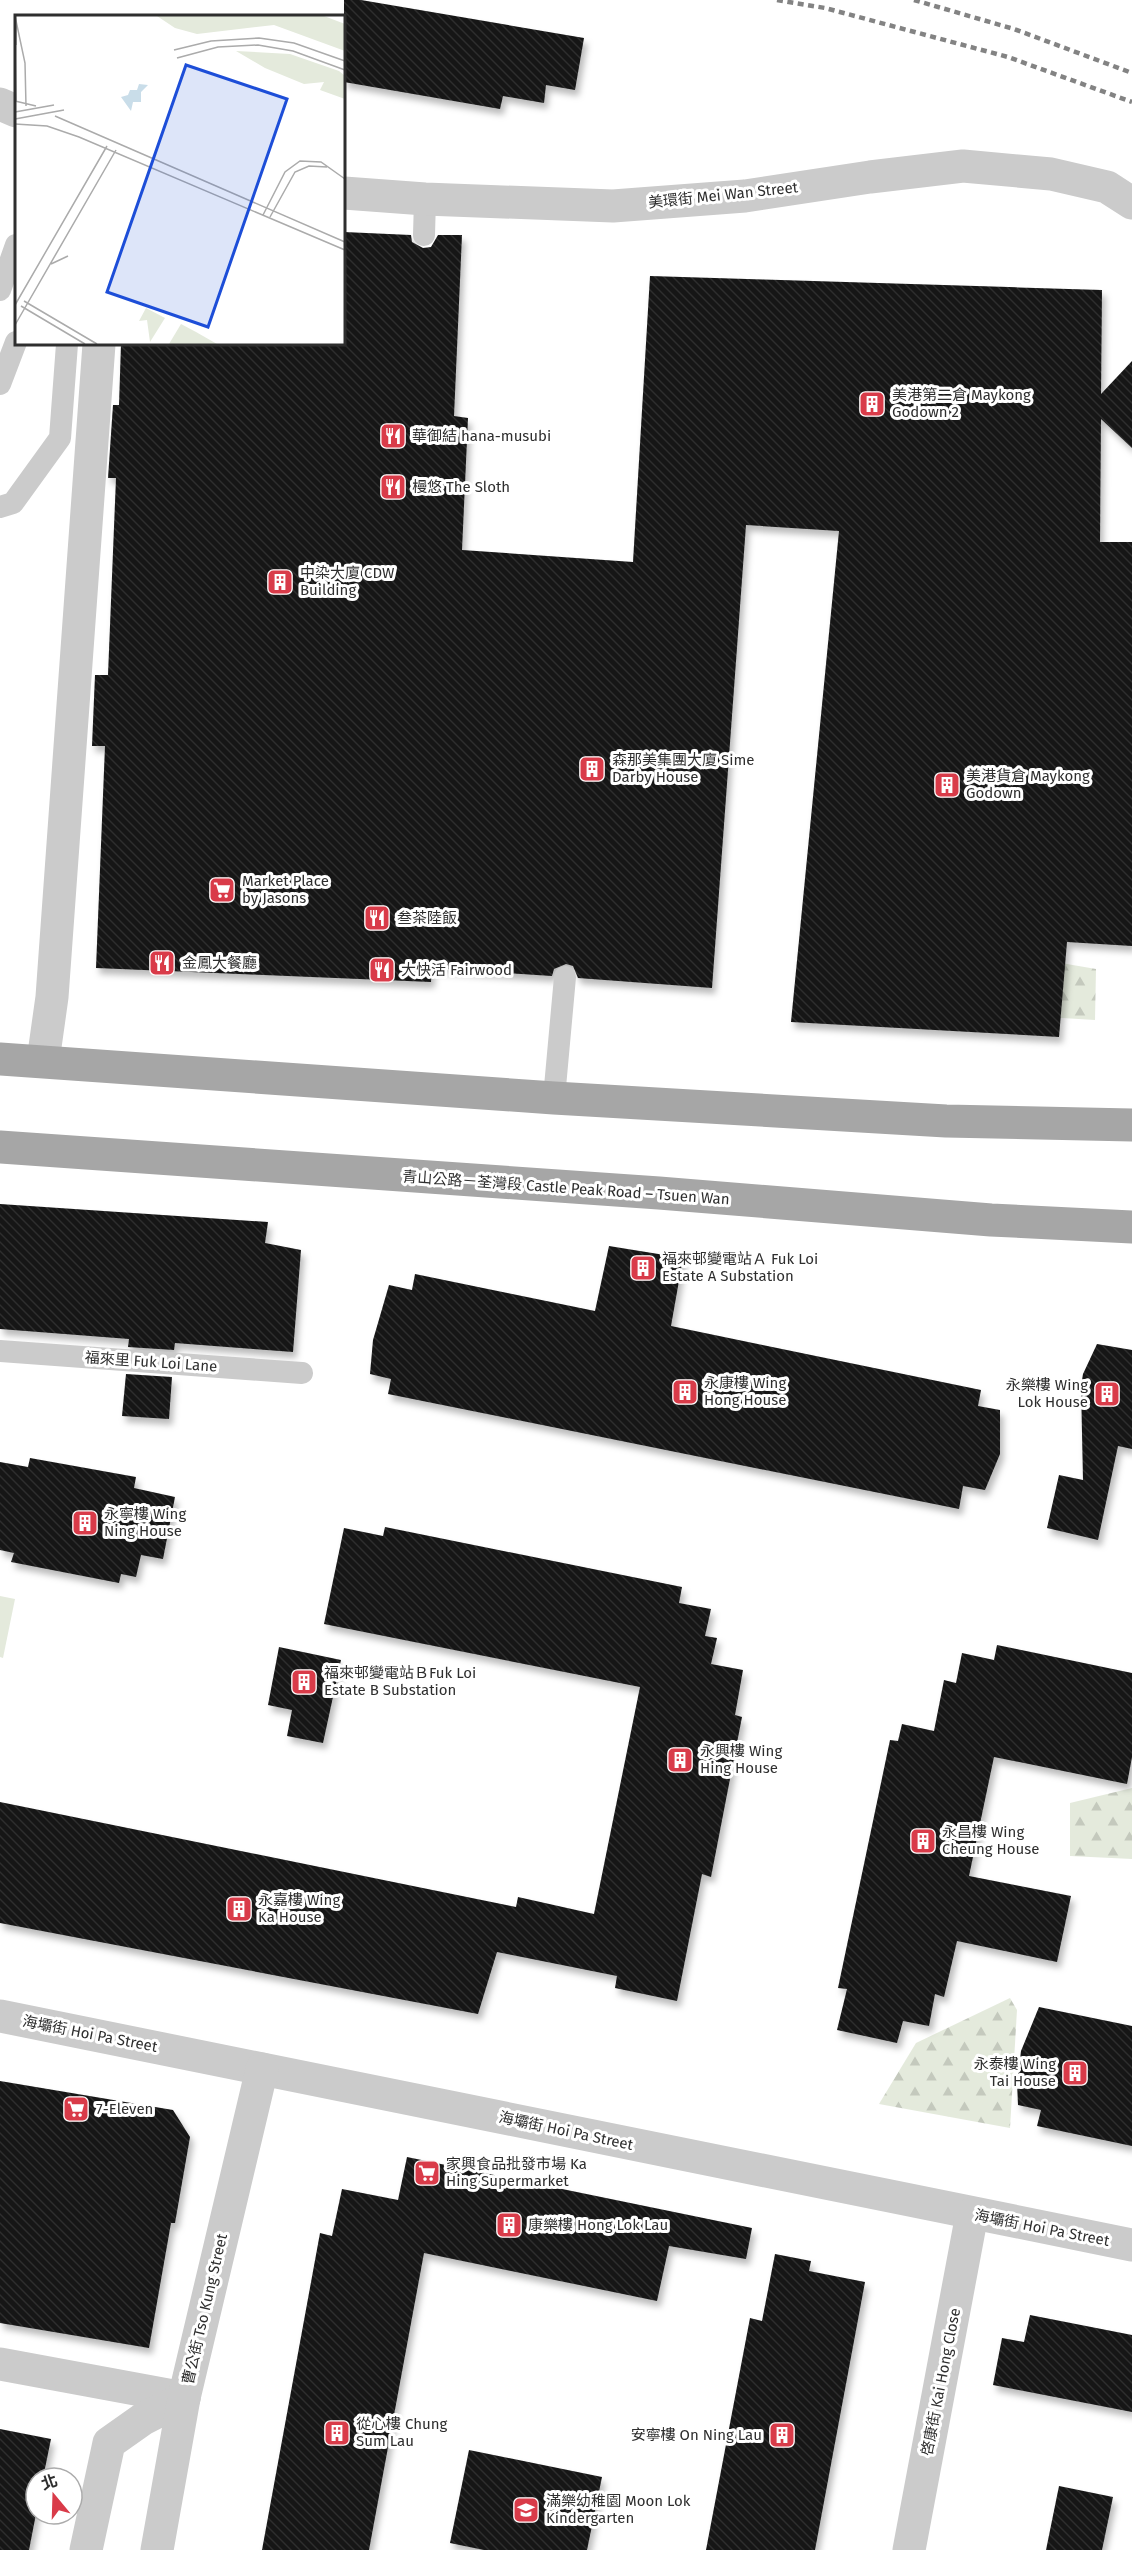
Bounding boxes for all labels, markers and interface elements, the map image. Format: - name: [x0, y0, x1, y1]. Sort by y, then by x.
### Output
- inset map: [15, 15, 345, 345]
- street label: 美環街 Mei Wan Street: [647, 178, 799, 212]
- place label: 美港第二倉 Maykong Godown 2: [892, 386, 1031, 421]
- building icon: 美港第二倉 Maykong Godown 2: [857, 389, 887, 419]
- restaurant icon: 華御結 hana-musubi: [378, 421, 408, 451]
- place label: 華御結 hana-musubi: [412, 427, 551, 445]
- restaurant icon: 槾悠 The Sloth: [378, 472, 408, 502]
- place label: 槾悠 The Sloth: [412, 478, 510, 496]
- place label: 中染大廈 CDW Building: [300, 564, 395, 599]
- building icon: 中染大廈 CDW Building: [265, 567, 295, 597]
- place label: 森那美集團大廈 Sime Darby House: [612, 751, 754, 786]
- building icon: 森那美集團大廈 Sime Darby House: [577, 754, 607, 784]
- place label: 美港貨倉 Maykong Godown: [966, 767, 1090, 802]
- building icon: 美港貨倉 Maykong Godown: [932, 770, 962, 800]
- place label: Market Place by Jasons: [242, 872, 329, 907]
- supermarket icon: Market Place by Jasons: [207, 875, 237, 905]
- restaurant icon: 叁茶陸飯: [362, 903, 392, 933]
- place label: 叁茶陸飯: [397, 909, 457, 927]
- restaurant icon: 金鳳大餐廳: [147, 948, 177, 978]
- place label: 金鳳大餐廳: [182, 954, 257, 972]
- restaurant icon: 大快活 Fairwood: [367, 955, 397, 985]
- place label: 大快活 Fairwood: [401, 961, 512, 979]
- street label: 青山公路－荃灣段 Castle Peak Road – Tsuen Wan: [402, 1168, 730, 1208]
- place label: 福來邨變電站Ａ Fuk Loi Estate A Substation: [662, 1250, 818, 1285]
- building icon: 福來邨變電站Ａ Fuk Loi Estate A Substation: [628, 1253, 658, 1283]
- street label: 福來里 Fuk Loi Lane: [84, 1348, 218, 1376]
- place label: 永康樓 Wing Hong House: [704, 1374, 786, 1409]
- place label: 永樂樓 Wing Lok House: [1006, 1376, 1088, 1411]
- building icon: 永康樓 Wing Hong House: [670, 1377, 700, 1407]
- building icon: 永樂樓 Wing Lok House: [1092, 1379, 1122, 1409]
- place label: 永寧樓 Wing Ning House: [104, 1505, 186, 1540]
- building icon: 永寧樓 Wing Ning House: [70, 1508, 100, 1538]
- place label: 福來邨變電站ＢFuk Loi Estate B Substation: [324, 1664, 476, 1699]
- building icon: 福來邨變電站ＢFuk Loi Estate B Substation: [289, 1667, 319, 1697]
- place label: 永興樓 Wing Hing House: [700, 1742, 782, 1777]
- building icon: 永興樓 Wing Hing House: [665, 1745, 695, 1775]
- place label: 永昌樓 Wing Cheung House: [942, 1823, 1039, 1858]
- building icon: 永昌樓 Wing Cheung House: [908, 1826, 938, 1856]
- place label: 永嘉樓 Wing Ka House: [258, 1891, 340, 1926]
- building icon: 永嘉樓 Wing Ka House: [224, 1894, 254, 1924]
- street label: 海壩街 Hoi Pa Street: [21, 2012, 159, 2056]
- place label: 永泰樓 Wing Tai House: [974, 2055, 1056, 2090]
- building icon: 永泰樓 Wing Tai House: [1060, 2058, 1090, 2088]
- supermarket icon: 7-Eleven: [61, 2094, 91, 2124]
- place label: 7-Eleven: [96, 2100, 153, 2118]
- street label: 海壩街 Hoi Pa Street: [497, 2108, 635, 2154]
- place label: 家興食品批發市場 Ka Hing Supermarket: [446, 2155, 587, 2190]
- supermarket icon: 家興食品批發市場 Ka Hing Supermarket: [412, 2158, 442, 2188]
- street label: 海壩街 Hoi Pa Street: [973, 2206, 1111, 2250]
- building icon: 康樂樓 Hong Lok Lau: [494, 2210, 524, 2240]
- place label: 康樂樓 Hong Lok Lau: [528, 2216, 668, 2234]
- street label: 曹公街 Tso Kung Street: [179, 2231, 231, 2386]
- street label: 啓康街 Kai Hong Close: [918, 2307, 964, 2457]
- place label: 從心樓 Chung Sum Lau: [356, 2415, 448, 2450]
- building icon: 從心樓 Chung Sum Lau: [322, 2418, 352, 2448]
- building icon: 安寧樓 On Ning Lau: [767, 2420, 797, 2450]
- place label: 安寧樓 On Ning Lau: [631, 2426, 762, 2444]
- north arrow: [24, 2466, 84, 2526]
- text: 北: [39, 2471, 60, 2494]
- place label: 滿樂幼稚園 Moon Lok Kindergarten: [546, 2492, 691, 2527]
- school or university icon: 滿樂幼稚園 Moon Lok Kindergarten: [511, 2495, 541, 2525]

